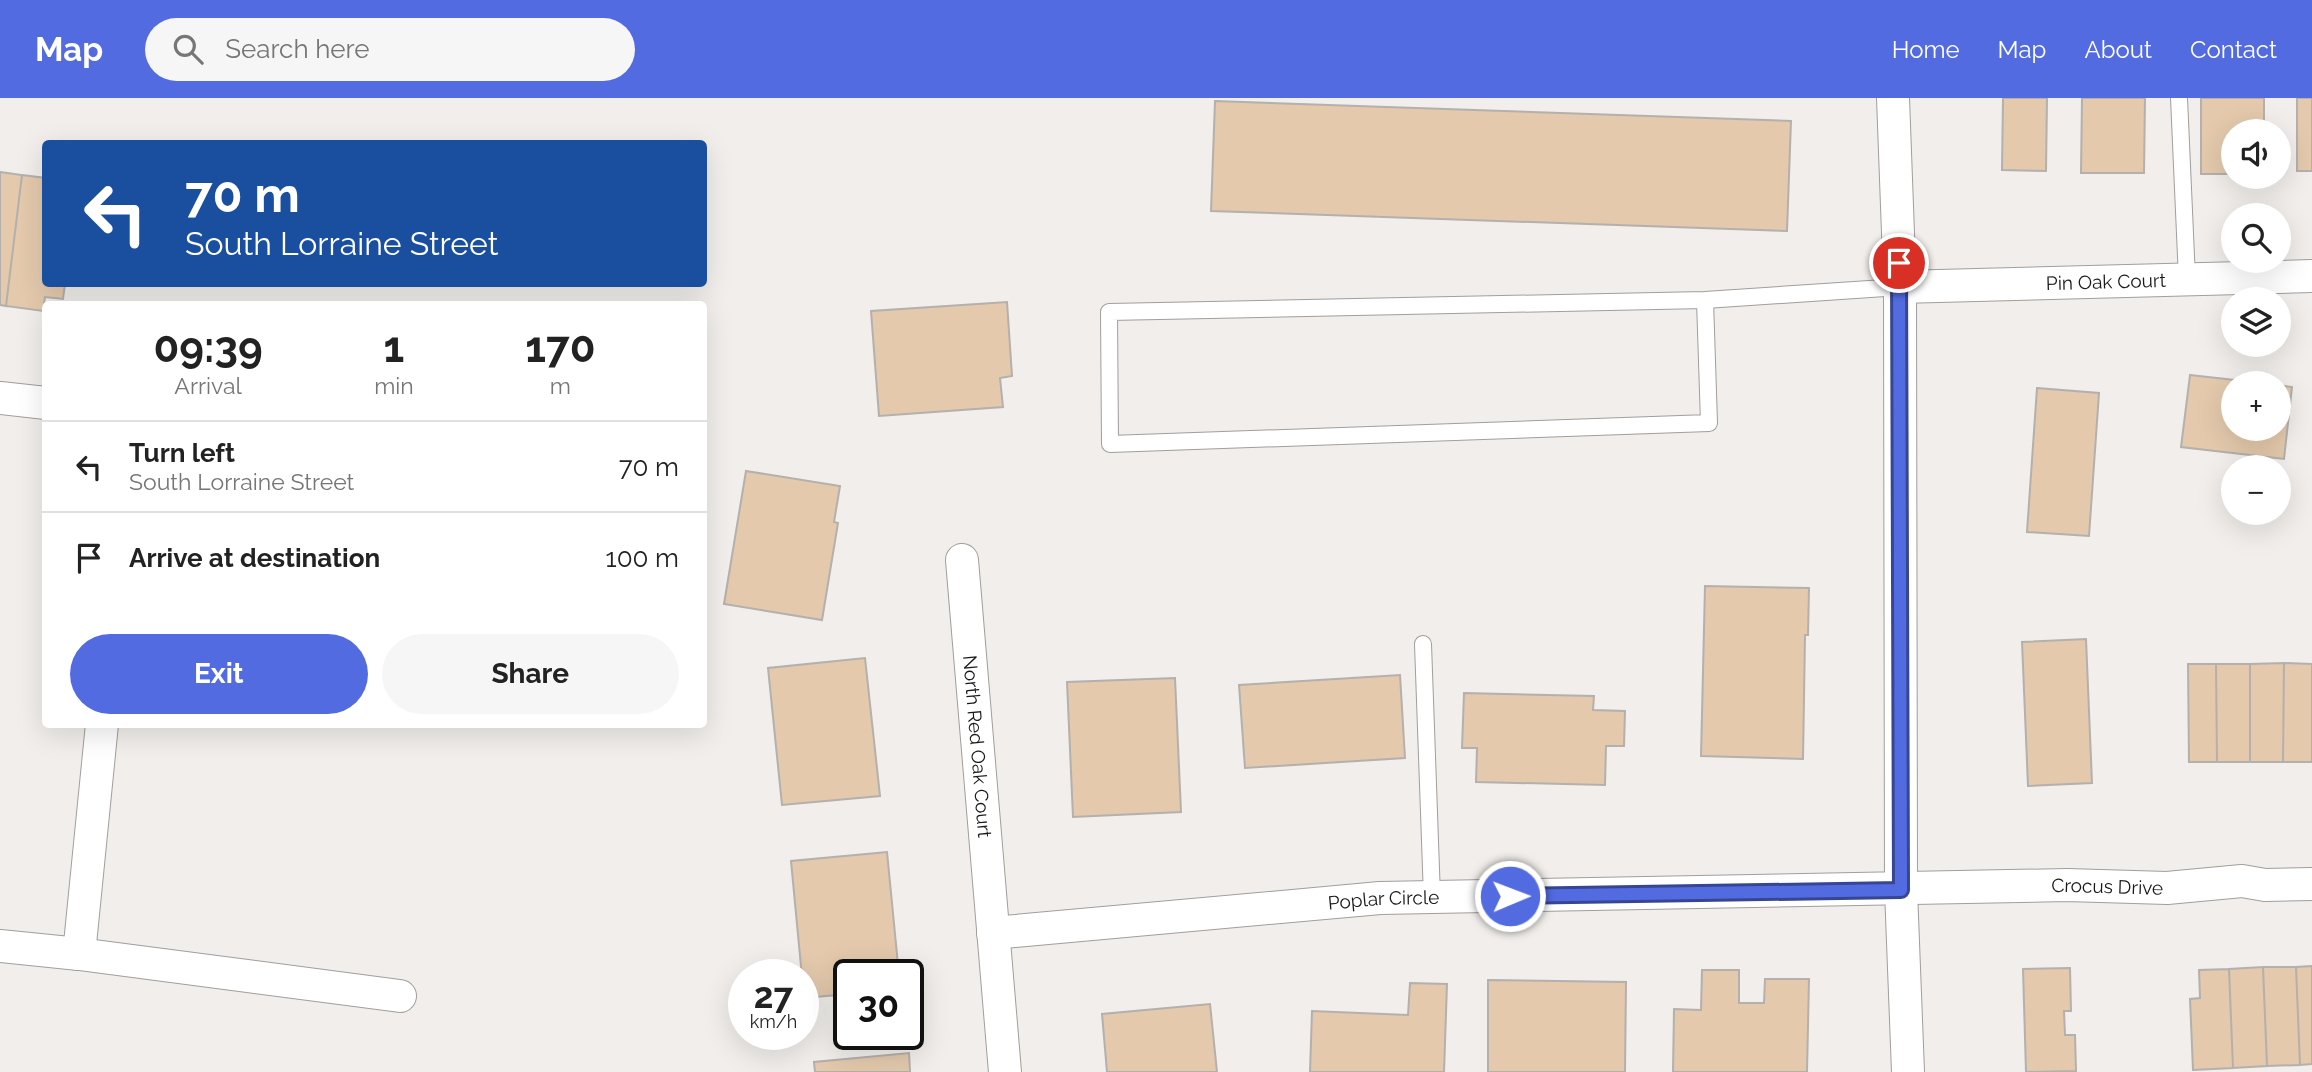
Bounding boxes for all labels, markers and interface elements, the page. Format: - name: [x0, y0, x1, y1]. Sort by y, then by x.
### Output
- search box: [145, 18, 635, 81]
- text: Map: [35, 30, 103, 69]
- icon: search: [169, 30, 207, 68]
- text: Search here: [225, 34, 370, 64]
- text: Home: [1892, 35, 1960, 64]
- text: Map: [1998, 35, 2046, 64]
- text: About: [2084, 35, 2152, 64]
- text: Contact: [2190, 35, 2277, 64]
- map controls: [2221, 119, 2291, 525]
- button: sound: [2221, 119, 2291, 189]
- text: 70 m: [185, 166, 300, 223]
- icon: left: [70, 168, 161, 259]
- button: search: [2221, 203, 2291, 273]
- text: South Lorraine Street: [185, 225, 498, 262]
- pin: [1869, 233, 1929, 293]
- icon: arrive: [1880, 244, 1918, 282]
- street label: Pin Oak Court: [2046, 269, 2167, 294]
- button: layers: [2221, 287, 2291, 357]
- text: 09:39: [154, 323, 263, 372]
- text: 1: [384, 323, 404, 372]
- text: 170: [525, 323, 595, 372]
- button: +: [2221, 371, 2291, 441]
- text: Arrival: [174, 372, 242, 399]
- text: min: [374, 372, 414, 399]
- text: m: [550, 372, 571, 399]
- text: Turn left: [129, 438, 235, 468]
- icon: left: [70, 448, 108, 486]
- text: 70 m: [619, 452, 679, 482]
- button: −: [2221, 455, 2291, 525]
- text: South Lorraine Street: [129, 468, 354, 495]
- icon: arrive: [70, 539, 108, 577]
- text: Arrive at destination: [129, 543, 380, 573]
- text: 100 m: [606, 543, 679, 573]
- button: Exit: [70, 634, 368, 714]
- button: Share: [382, 634, 679, 714]
- street label: North Red Oak Court: [959, 654, 996, 839]
- position arrow: [1473, 859, 1547, 933]
- street label: Crocus Drive: [2051, 874, 2164, 899]
- street label: Poplar Circle: [1327, 886, 1439, 914]
- speed limit sign: 30: [833, 959, 924, 1050]
- text: 27: [754, 975, 793, 1016]
- text: km/h: [750, 1011, 797, 1032]

